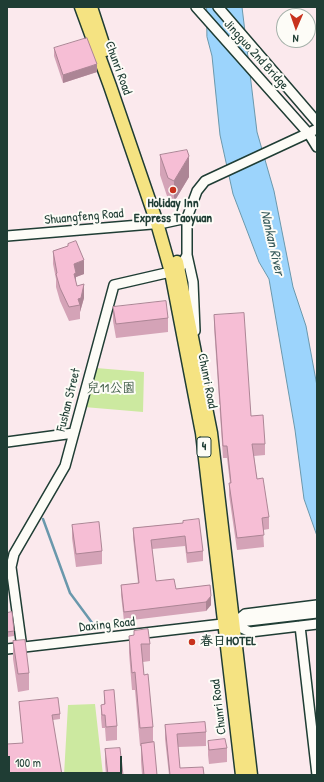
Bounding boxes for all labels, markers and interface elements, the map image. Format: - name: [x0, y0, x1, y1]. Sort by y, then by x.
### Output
- north arrow: [276, 8, 316, 48]
- street label: Jingguo 2nd Bridge: [220, 17, 292, 93]
- text: N: [292, 32, 299, 46]
- street label: Chunri Road: [101, 39, 135, 97]
- marker: Holiday Inn Express Taoyuan: [168, 185, 178, 195]
- place label: Holiday Inn Express Taoyuan: [134, 196, 212, 227]
- street label: Shuangfeng Road: [44, 206, 124, 228]
- water label: Nankan River: [256, 209, 288, 277]
- street label: Chunri Road: [194, 352, 220, 410]
- street label: Fushan Street: [54, 367, 84, 433]
- park label: 兒11公園: [87, 381, 135, 397]
- road number: 4: [197, 437, 211, 457]
- street label: Daxing Road: [78, 614, 136, 636]
- place label: 春日HOTEL: [200, 634, 256, 650]
- marker: 春日HOTEL: [187, 637, 197, 647]
- street label: Chunri Road: [208, 678, 230, 736]
- scale bar: [10, 748, 124, 774]
- text: 100 m: [15, 754, 41, 771]

